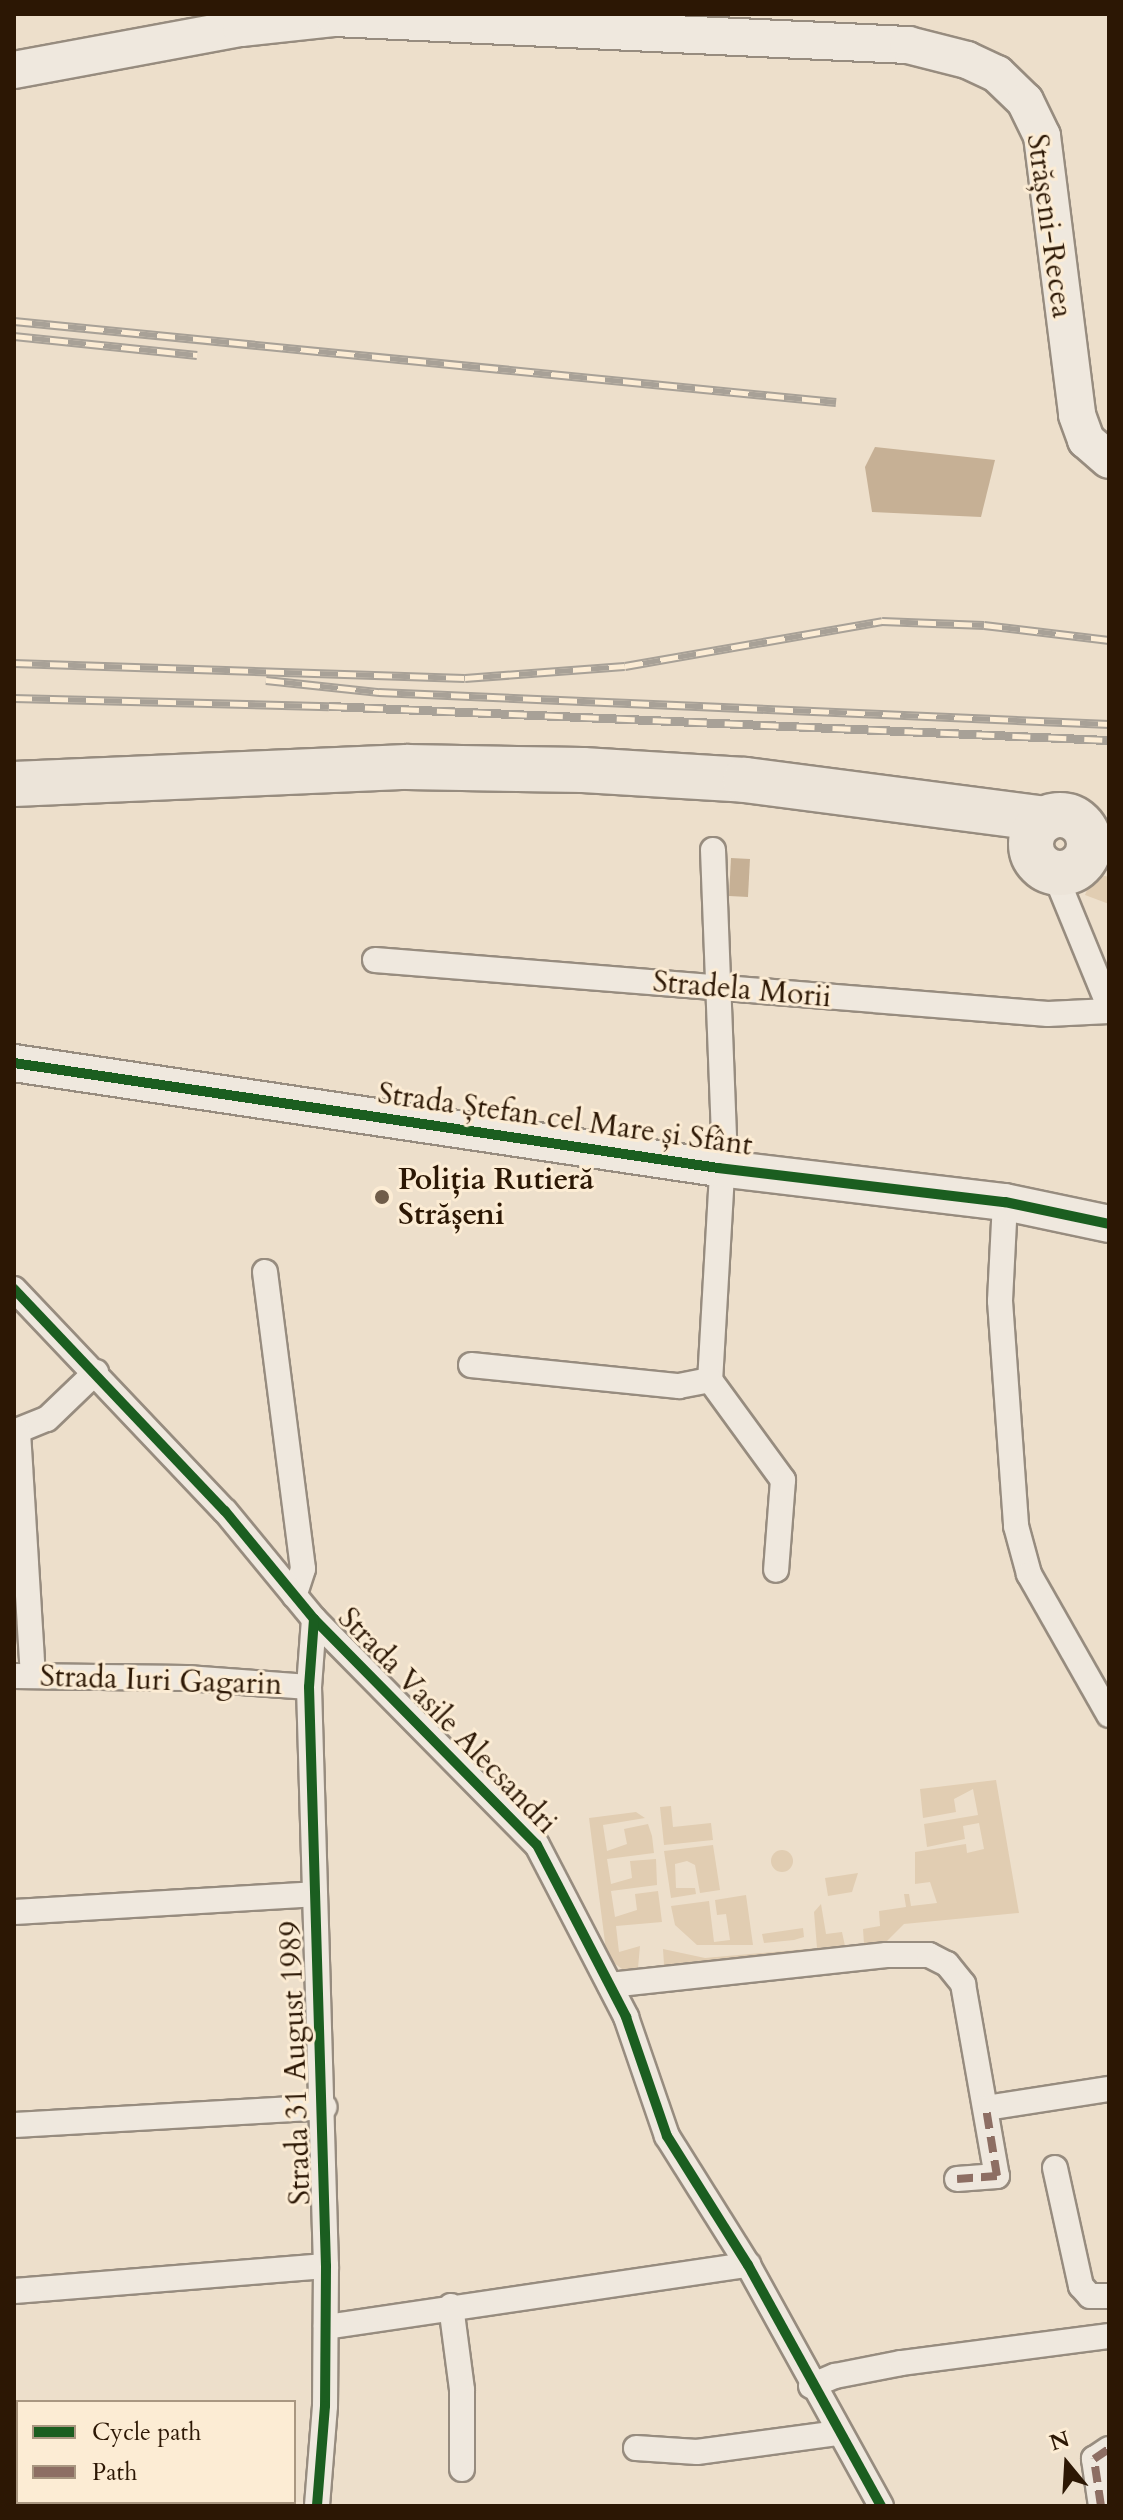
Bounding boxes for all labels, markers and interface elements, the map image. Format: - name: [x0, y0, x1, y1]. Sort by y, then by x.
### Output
- street label: Strășeni-Recea: [1018, 132, 1080, 320]
- street label: Stradela Morii: [651, 964, 833, 1016]
- street label: Strada Ștefan cel Mare și Sfânt: [375, 1076, 755, 1164]
- place label: Poliția Rutieră Strășeni: [398, 1162, 594, 1232]
- marker: Poliția Rutieră Strășeni: [373, 1188, 391, 1206]
- street label: Strada Vasile Alecsandri: [330, 1601, 564, 1841]
- street label: Strada Iuri Gagarin: [39, 1659, 283, 1703]
- street label: Strada 31 August 1989: [273, 1920, 319, 2206]
- legend: [16, 2400, 296, 2504]
- text: Cycle path: [92, 2416, 201, 2449]
- north arrow: [1027, 2424, 1107, 2504]
- text: N: [1046, 2424, 1073, 2458]
- text: Path: [92, 2456, 137, 2489]

